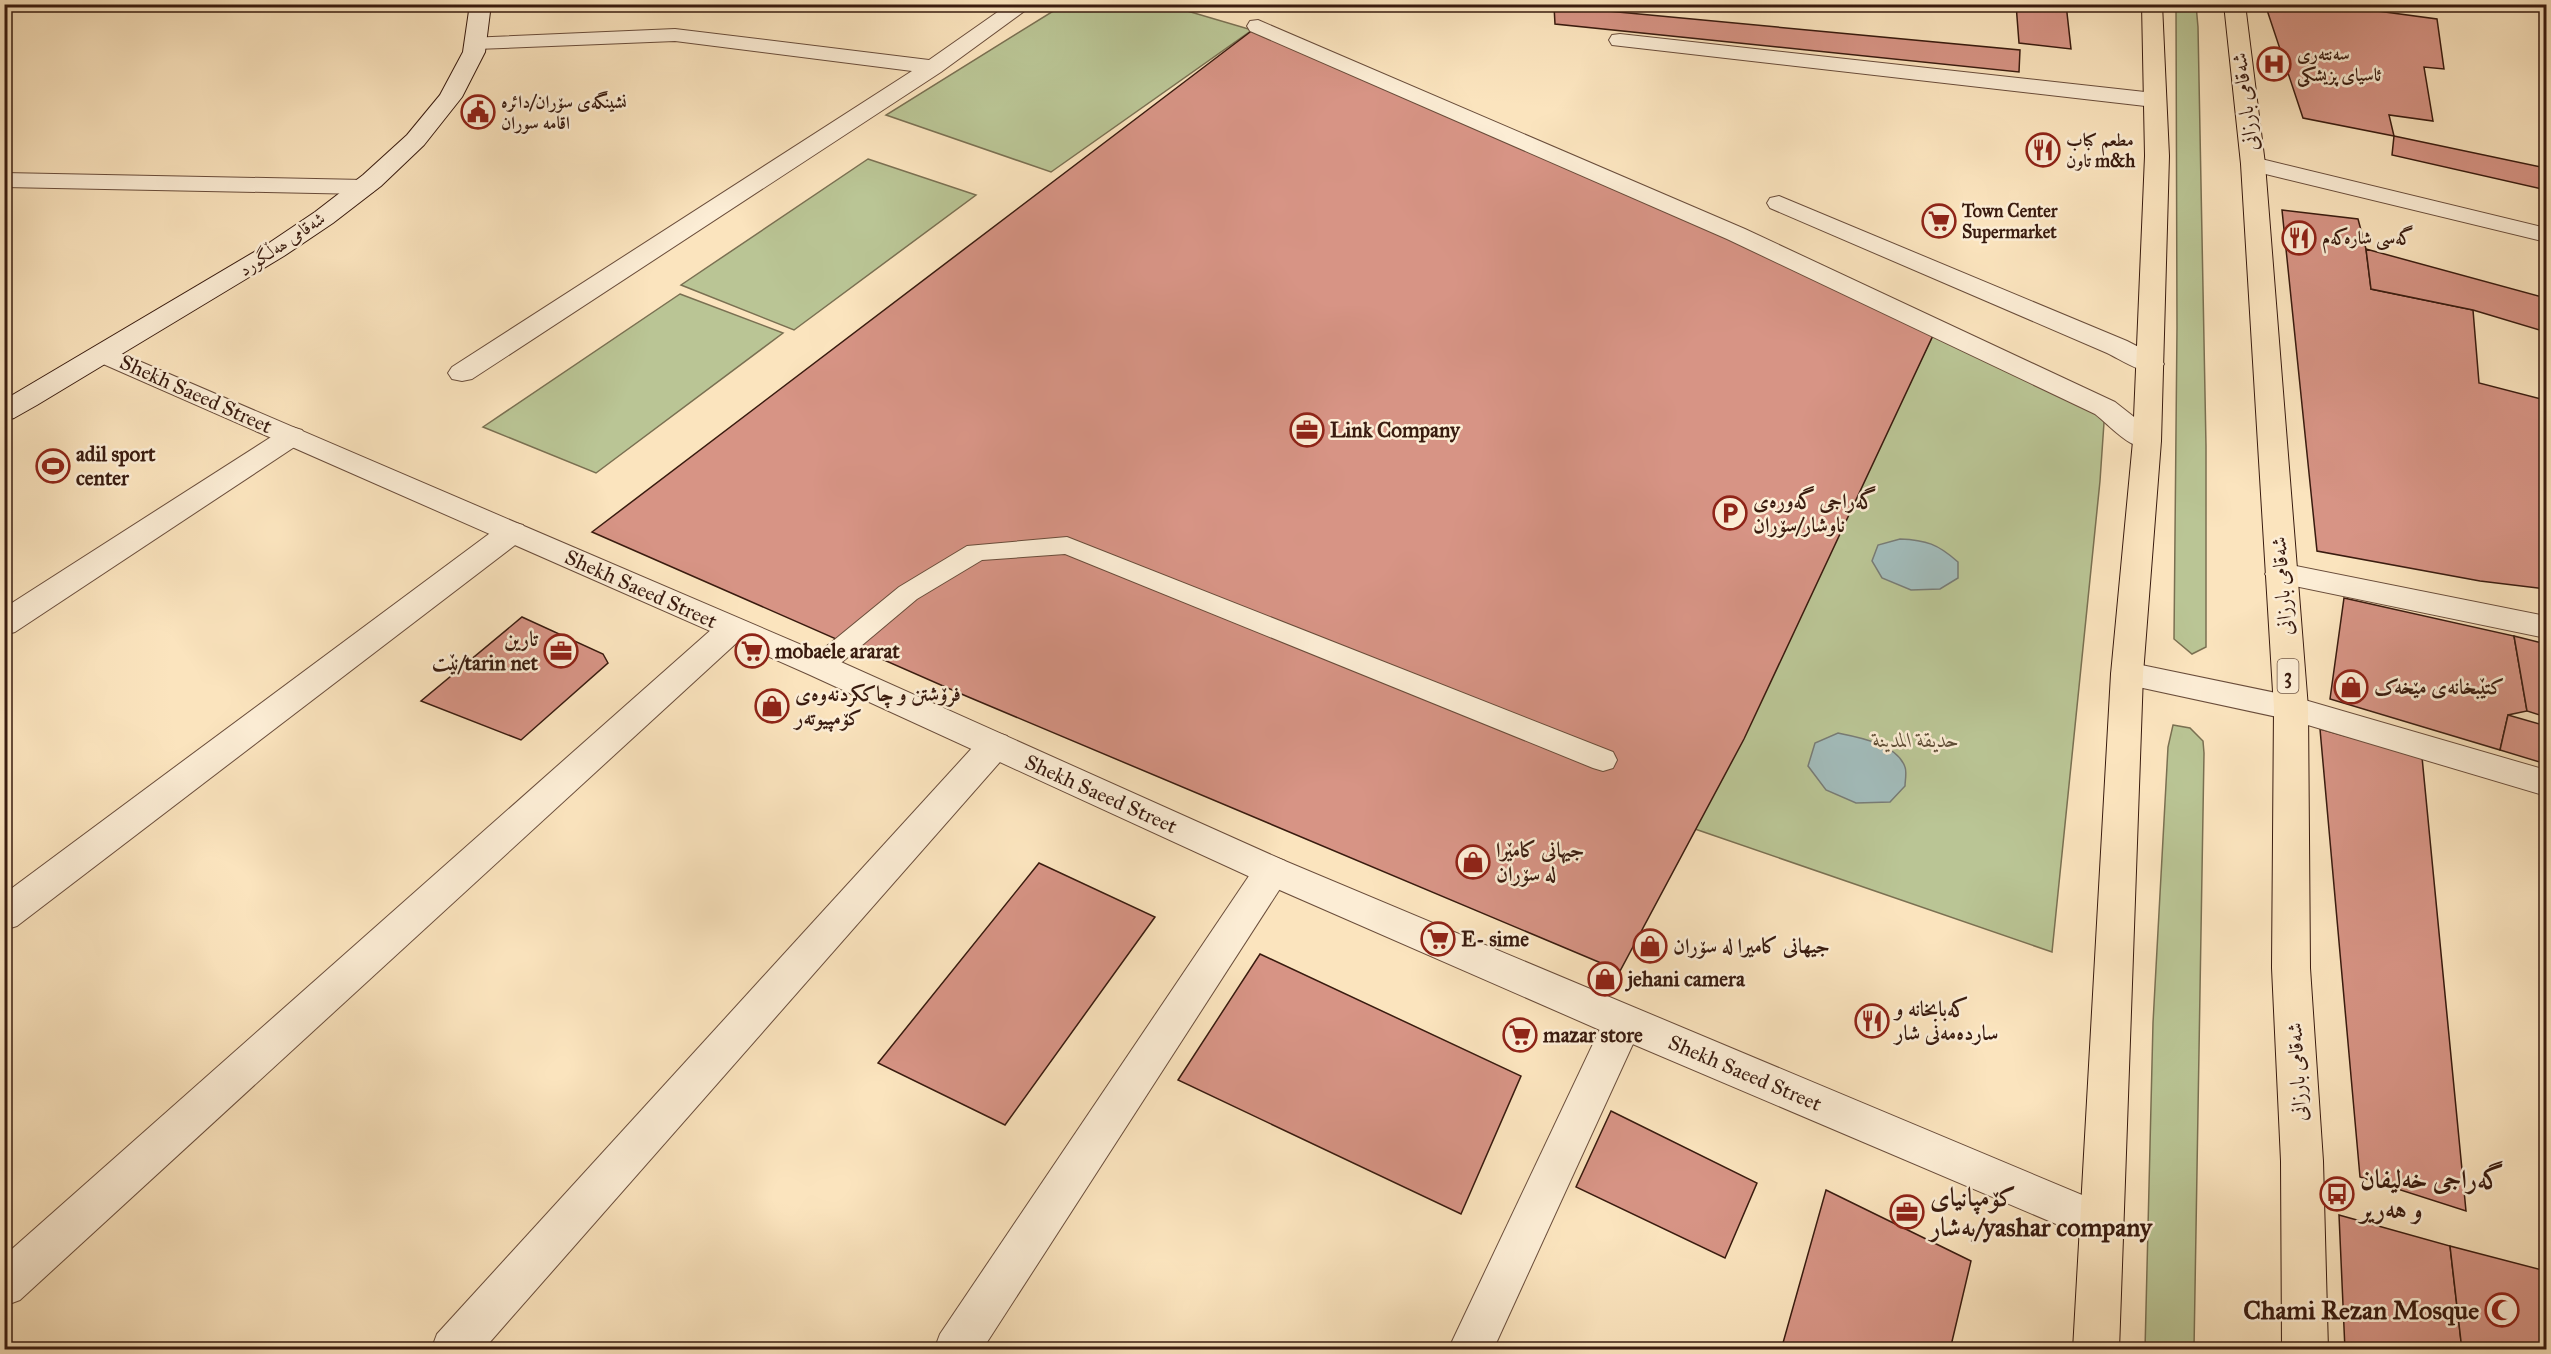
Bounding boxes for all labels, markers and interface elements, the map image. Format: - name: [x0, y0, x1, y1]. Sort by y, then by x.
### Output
- place label: سەنتەری ئاسیای پزیشکی: [2297, 43, 2382, 87]
- hospital icon: سەنتەری ئاسیای پزیشکی: [2256, 46, 2292, 82]
- street label: شەقامی بارزانی: [2226, 51, 2264, 153]
- place label: نشینگەی سۆران/دائرە اقامە سوران: [501, 91, 627, 134]
- public building icon: نشینگەی سۆران/دائرە اقامە سوران: [460, 94, 496, 130]
- place label: مطعم كباب تاون m&h: [2066, 129, 2136, 172]
- restaurant icon: مطعم كباب تاون m&h: [2025, 132, 2061, 168]
- place label: Town Center Supermarket: [1961, 200, 2059, 244]
- supermarket icon: Town Center Supermarket: [1921, 203, 1957, 239]
- street label: شەقامی ھەڵگورد: [234, 206, 329, 281]
- restaurant icon: گەسی شارەکەم: [2281, 220, 2317, 256]
- place label: گەسی شارەکەم: [2322, 225, 2413, 254]
- street label: Shekh Saeed Street: [116, 349, 277, 439]
- office icon: Link Company: [1289, 412, 1325, 448]
- place label: Link Company: [1330, 417, 1461, 443]
- place label: adil sport center: [76, 441, 156, 491]
- sports icon: adil sport center: [35, 448, 71, 484]
- place label: گەراجی گەورەی ناوشار/سۆران: [1753, 486, 1876, 538]
- parking icon: گەراجی گەورەی ناوشار/سۆران: [1712, 495, 1748, 531]
- street label: شەقامی بارزانی: [2266, 536, 2298, 636]
- street label: Shekh Saeed Street: [561, 544, 722, 634]
- place label: تارین نێت/tarin net: [432, 626, 539, 676]
- office icon: تارین نێت/tarin net: [543, 633, 579, 669]
- supermarket icon: mobaele ararat: [734, 633, 770, 669]
- place label: mobaele ararat: [774, 638, 900, 664]
- road number: 3: [2278, 659, 2298, 693]
- shop icon: کتێبخانەی مێخەک: [2333, 669, 2369, 705]
- place label: کتێبخانەی مێخەک: [2374, 674, 2504, 700]
- place label: فرۆشتن و چاککردنەوەی کۆمپیوتەر: [793, 681, 961, 732]
- shop icon: فرۆشتن و چاککردنەوەی کۆمپیوتەر: [754, 688, 790, 724]
- park label: حديقة المدينة: [1871, 727, 1959, 753]
- street label: Shekh Saeed Street: [1021, 749, 1182, 839]
- place label: جیهانی كامێرا له‌ سۆران: [1496, 837, 1585, 887]
- shop icon: جیهانی كامێرا له‌ سۆران: [1455, 844, 1491, 880]
- supermarket icon: E- sime: [1420, 921, 1456, 957]
- place label: E- sime: [1461, 926, 1529, 952]
- shop icon: جیھانی کامیرا لە سۆران: [1632, 928, 1668, 964]
- place label: جیھانی کامیرا لە سۆران: [1673, 933, 1830, 959]
- shop icon: jehani camera: [1587, 961, 1623, 997]
- place label: jehani camera: [1624, 966, 1746, 992]
- place label: کەبابخانە و ساردەمەنی شار: [1893, 996, 1999, 1046]
- restaurant icon: کەبابخانە و ساردەمەنی شار: [1854, 1003, 1890, 1039]
- supermarket icon: mazar store: [1502, 1017, 1538, 1053]
- place label: mazar store: [1542, 1022, 1643, 1048]
- street label: شەقامی بارزانی: [2281, 1022, 2313, 1122]
- street label: Shekh Saeed Street: [1664, 1029, 1826, 1117]
- place label: گەراجی خەلیفان و هەریر: [2357, 1160, 2503, 1225]
- bus stop icon: گەراجی خەلیفان و هەریر: [2319, 1176, 2355, 1212]
- place label: کۆمپانیای یەشار/yashar company: [1927, 1181, 2154, 1243]
- office icon: کۆمپانیای یەشار/yashar company: [1889, 1194, 1925, 1230]
- mosque icon: Chami Rezan Mosque: [2484, 1292, 2520, 1328]
- place label: Chami Rezan Mosque: [2243, 1294, 2479, 1326]

